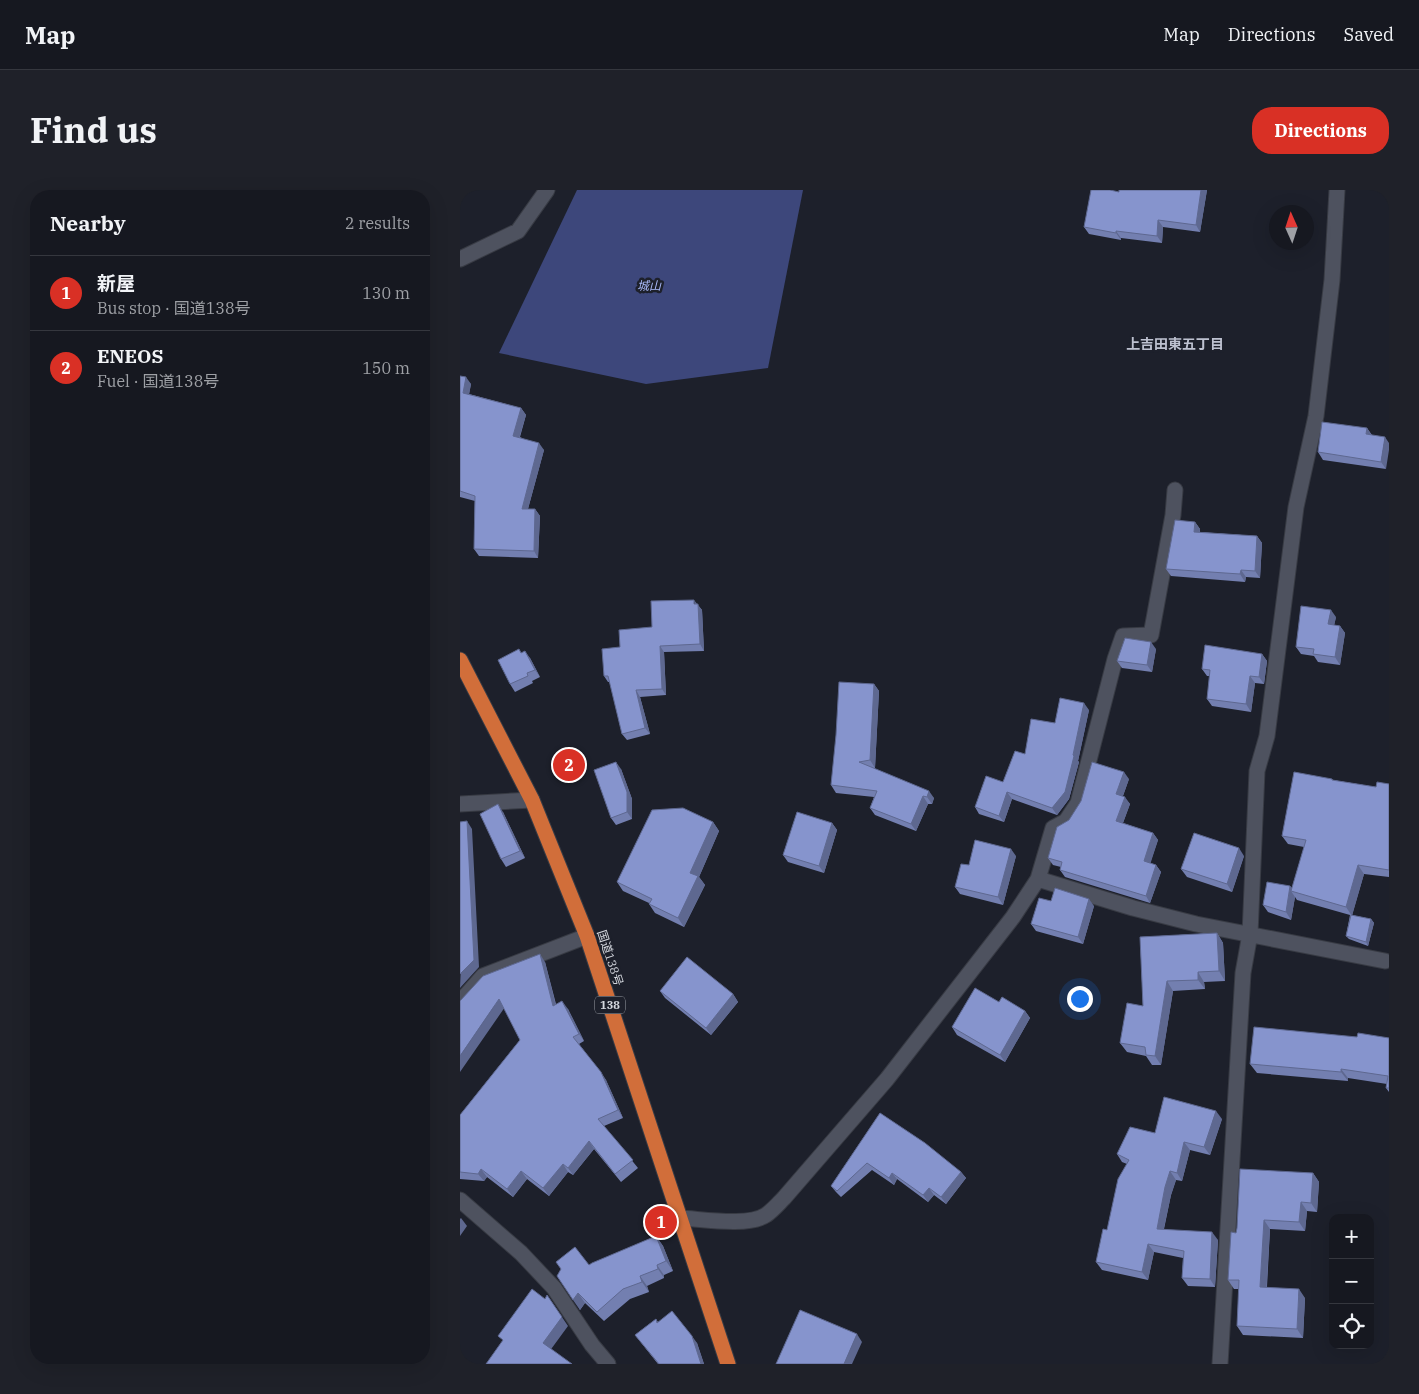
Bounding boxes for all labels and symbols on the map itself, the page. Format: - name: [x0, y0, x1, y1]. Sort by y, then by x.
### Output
- north arrow: [1269, 205, 1314, 250]
- park label: 城山: [637, 278, 662, 293]
- district label: 上吉田東五丁目: [1126, 335, 1224, 353]
- pin: 2: [553, 746, 585, 784]
- street label: 国道138号: [594, 928, 627, 988]
- your location: [1067, 986, 1093, 1012]
- road number: 138: [595, 996, 625, 1014]
- pin: 1: [645, 1203, 677, 1241]

